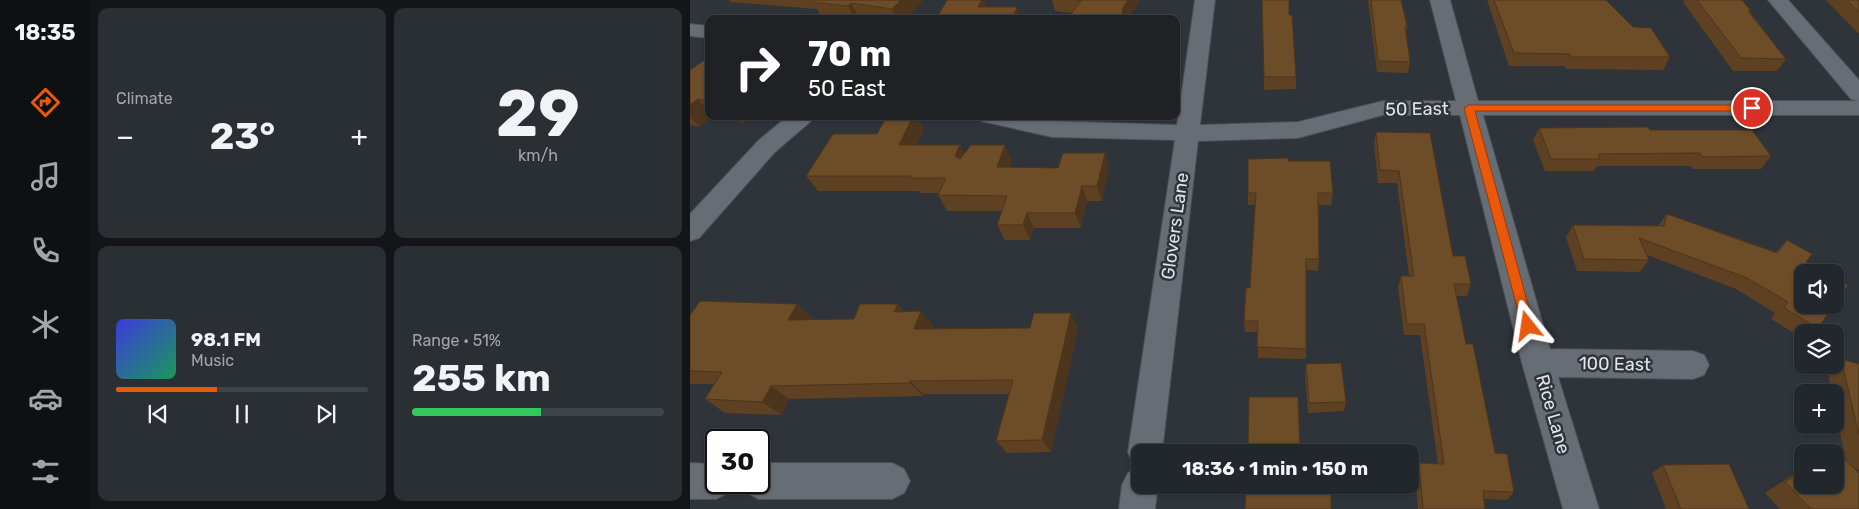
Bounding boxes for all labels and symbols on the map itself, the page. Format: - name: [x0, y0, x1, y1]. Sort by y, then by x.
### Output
- pin: [1731, 87, 1773, 129]
- street label: 50 East: [1385, 97, 1449, 121]
- street label: Glovers Lane: [1157, 171, 1193, 281]
- position arrow: [1501, 299, 1553, 351]
- street label: 100 East: [1579, 352, 1651, 376]
- street label: Rice Lane: [1531, 372, 1575, 456]
- speed limit sign: 30: [705, 429, 770, 494]

